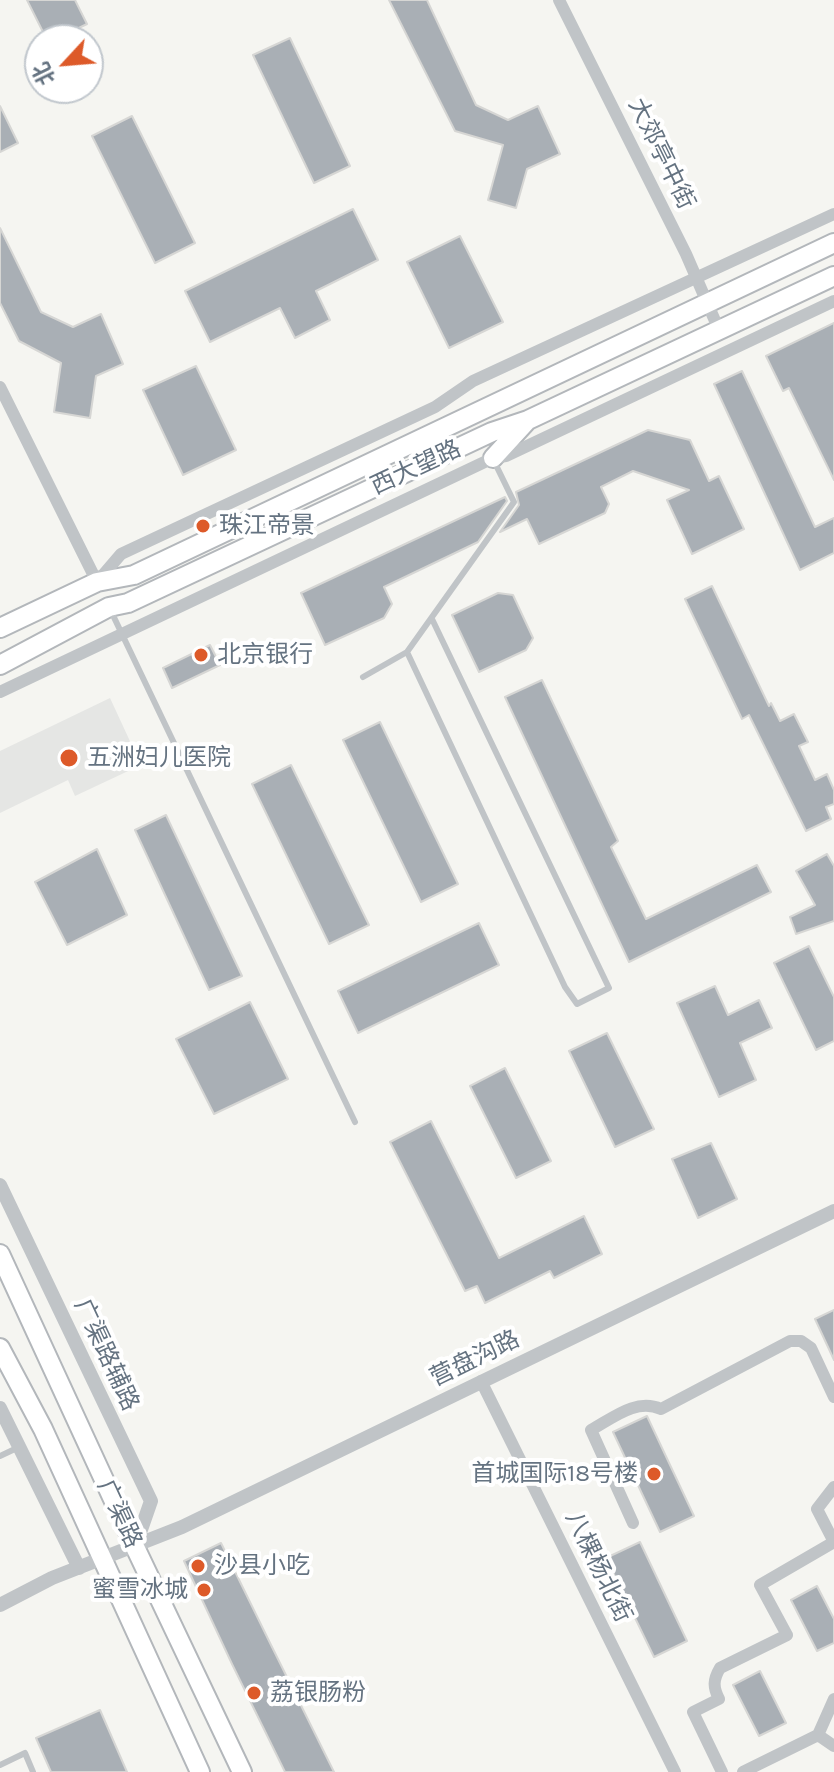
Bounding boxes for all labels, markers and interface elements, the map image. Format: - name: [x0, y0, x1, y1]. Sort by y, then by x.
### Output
- north arrow: [24, 24, 104, 104]
- text: 北: [28, 58, 61, 89]
- street label: 大郊亭中街: [622, 94, 700, 214]
- street label: 西大望路: [366, 435, 466, 501]
- place label: 珠江帝景: [219, 512, 315, 540]
- marker: 珠江帝景: [194, 517, 212, 535]
- place label: 北京银行: [217, 641, 313, 669]
- marker: 北京银行: [192, 646, 210, 664]
- place label: 五洲妇儿医院: [87, 744, 231, 772]
- marker: 五洲妇儿医院: [58, 747, 80, 769]
- street label: 广渠路辅路: [68, 1295, 144, 1415]
- street label: 营盘沟路: [426, 1325, 524, 1393]
- place label: 首城国际18号楼: [471, 1460, 638, 1488]
- marker: 首城国际18号楼: [645, 1465, 663, 1483]
- street label: 广渠路: [91, 1475, 147, 1553]
- street label: 八棵杨北街: [559, 1507, 637, 1627]
- place label: 沙县小吃: [214, 1552, 310, 1580]
- marker: 沙县小吃: [189, 1557, 207, 1575]
- place label: 蜜雪冰城: [92, 1576, 188, 1604]
- marker: 蜜雪冰城: [195, 1581, 213, 1599]
- place label: 荔银肠粉: [270, 1679, 366, 1707]
- marker: 荔银肠粉: [245, 1684, 263, 1702]

